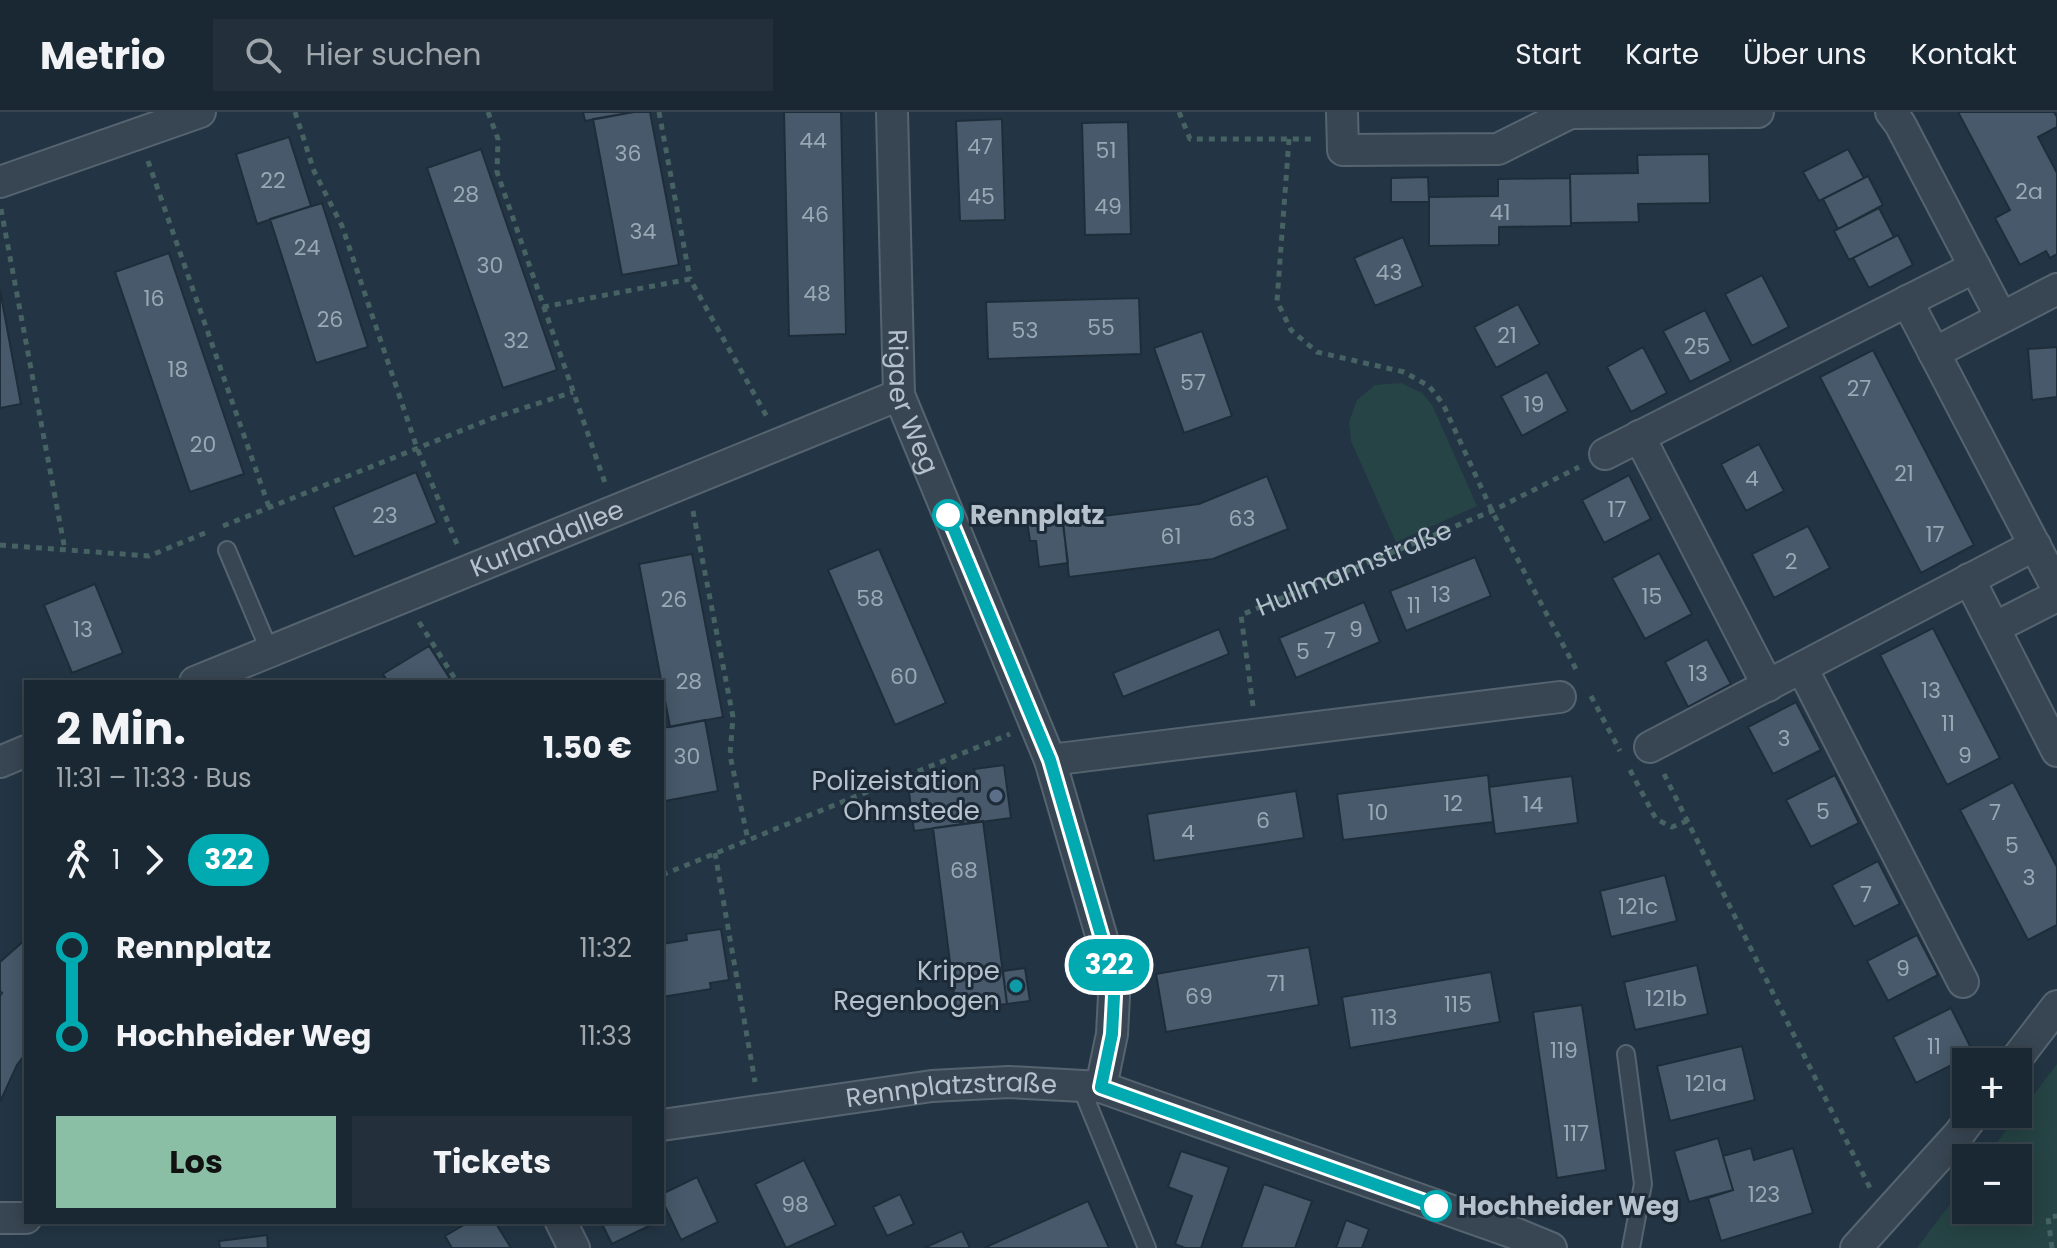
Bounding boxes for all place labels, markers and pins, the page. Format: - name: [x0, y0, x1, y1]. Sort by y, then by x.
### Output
- place label: Rennplatz: [970, 497, 1105, 533]
- marker: Rennplatz: [933, 500, 963, 530]
- place label: Polizeistation Ohmstede: [811, 763, 980, 829]
- marker: Polizeistation Ohmstede: [987, 787, 1005, 805]
- place label: Krippe Regenbogen: [833, 953, 1000, 1019]
- marker: Krippe Regenbogen: [1007, 977, 1025, 995]
- place label: Hochheider Weg: [1458, 1188, 1679, 1224]
- marker: Hochheider Weg: [1421, 1191, 1451, 1221]

